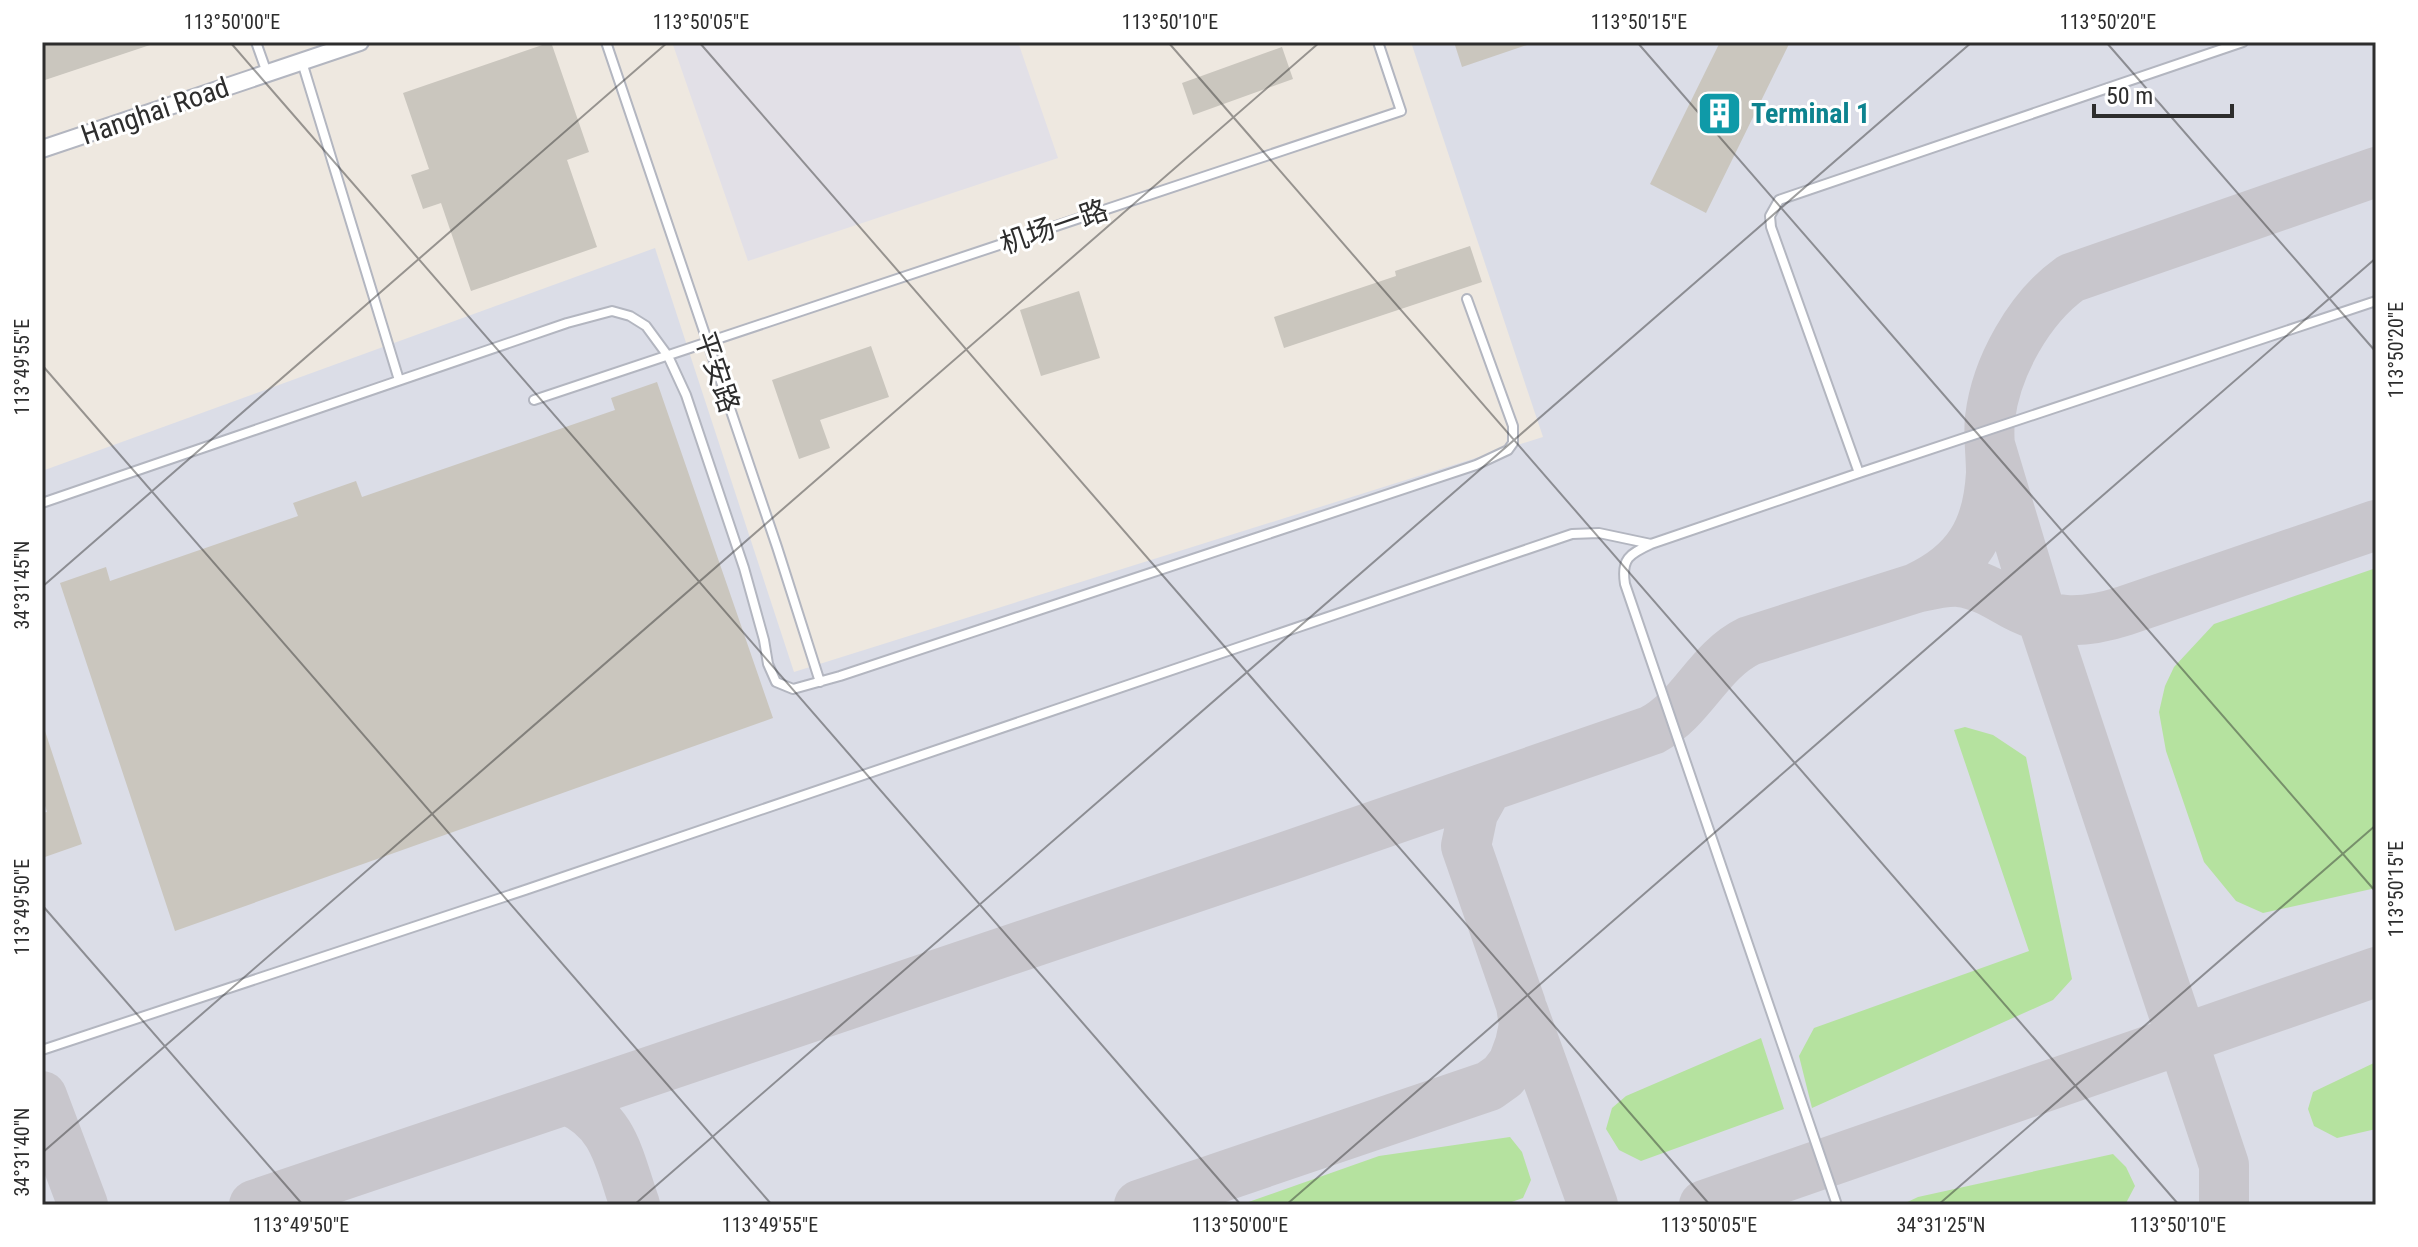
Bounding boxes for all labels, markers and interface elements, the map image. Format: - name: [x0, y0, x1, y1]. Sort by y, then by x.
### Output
- text: 113°50'00"E: [184, 10, 280, 34]
- text: 113°50'05"E: [653, 10, 749, 34]
- text: 113°50'10"E: [1122, 10, 1218, 34]
- text: 113°50'15"E: [1591, 10, 1687, 34]
- text: 113°50'20"E: [2060, 10, 2156, 34]
- scale bar: [2094, 68, 2232, 118]
- street label: Hanghai Road: [77, 70, 233, 152]
- text: 50 m: [2106, 82, 2153, 110]
- building icon: Terminal 1: [1696, 89, 1744, 137]
- place label: Terminal 1: [1751, 97, 1870, 130]
- street label: 机场一路: [996, 193, 1112, 261]
- text: 113°50'20"E: [2384, 302, 2408, 398]
- text: 113°49'55"E: [10, 319, 34, 415]
- street label: 平安路: [688, 327, 746, 417]
- text: 34°31'45"N: [10, 540, 34, 630]
- text: 113°50'15"E: [2384, 841, 2408, 937]
- text: 113°49'50"E: [10, 859, 34, 955]
- text: 34°31'40"N: [10, 1107, 34, 1197]
- text: 113°49'50"E: [253, 1213, 349, 1237]
- text: 113°49'55"E: [722, 1213, 818, 1237]
- text: 113°50'00"E: [1192, 1213, 1288, 1237]
- text: 113°50'05"E: [1661, 1213, 1757, 1237]
- text: 34°31'25"N: [1896, 1213, 1986, 1237]
- text: 113°50'10"E: [2130, 1213, 2226, 1237]

